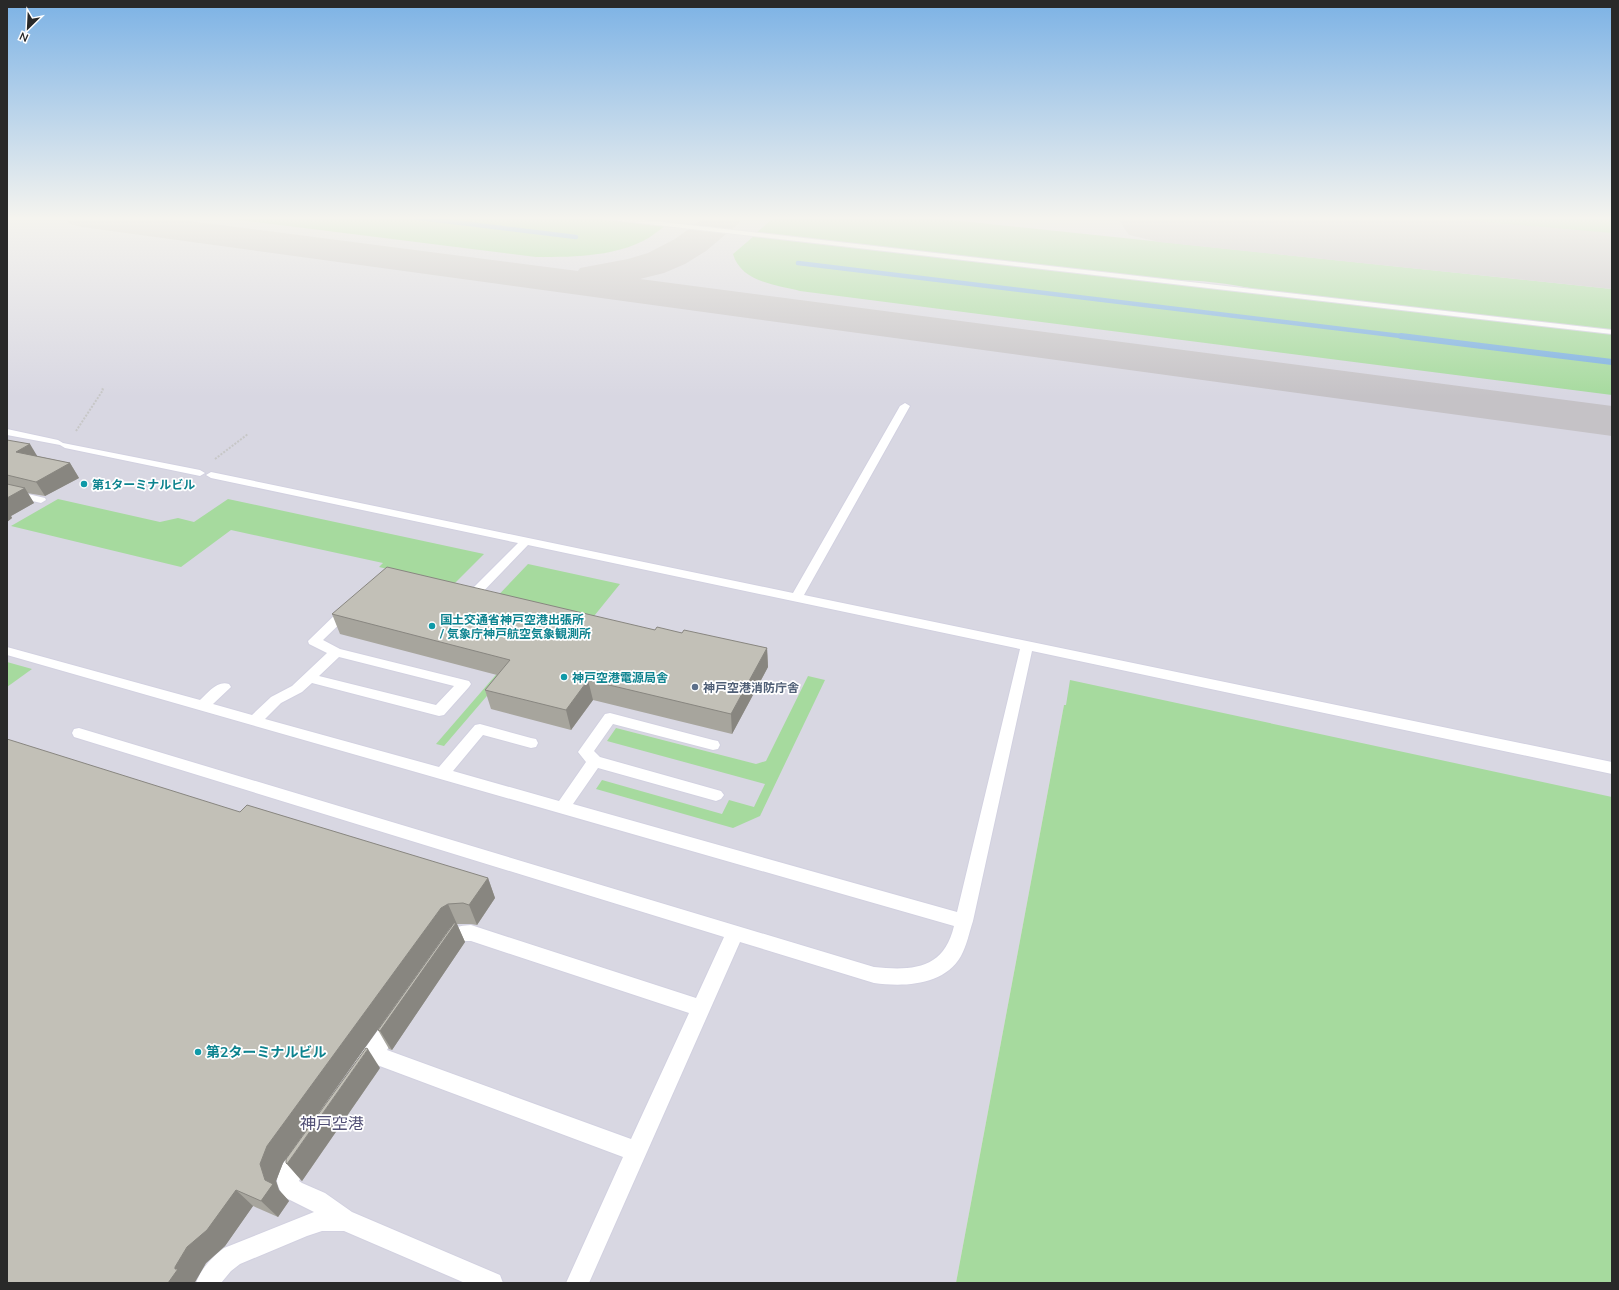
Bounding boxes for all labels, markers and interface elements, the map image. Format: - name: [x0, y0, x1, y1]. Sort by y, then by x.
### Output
- north arrow: [8, 8, 48, 48]
- text: N: [17, 29, 31, 45]
- place label: 第1ターミナルビル: [92, 477, 195, 492]
- marker: 第1ターミナルビル: [79, 479, 89, 489]
- place label: 国土交通省神戸空港出張所 / 気象庁神戸航空気象観測所: [439, 612, 591, 641]
- marker: 国土交通省神戸空港出張所 / 気象庁神戸航空気象観測所: [427, 621, 437, 631]
- place label: 神戸空港電源局舎: [572, 670, 668, 685]
- marker: 神戸空港電源局舎: [559, 672, 569, 682]
- place label: 神戸空港消防庁舎: [703, 680, 799, 695]
- marker: 神戸空港消防庁舎: [690, 682, 700, 692]
- place label: 第2ターミナルビル: [206, 1043, 326, 1061]
- marker: 第2ターミナルビル: [193, 1047, 203, 1057]
- district label: 神戸空港: [300, 1113, 364, 1133]

